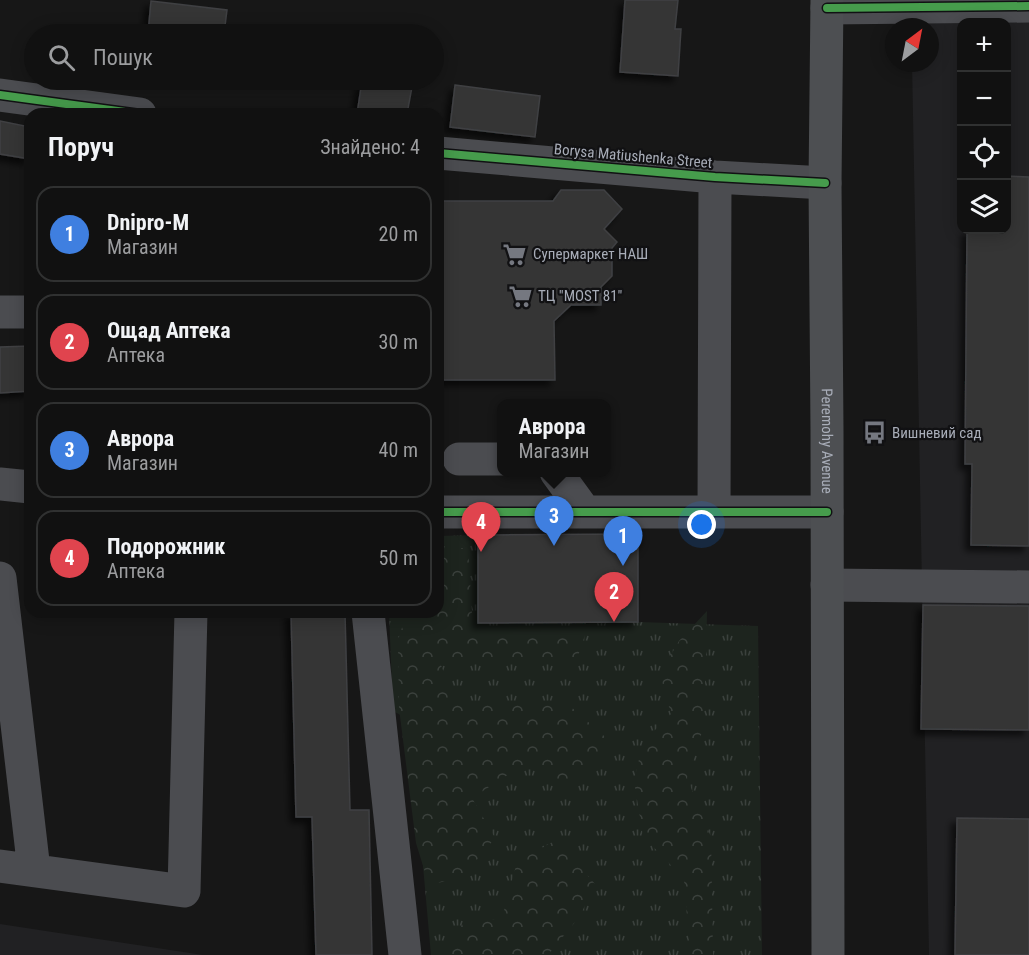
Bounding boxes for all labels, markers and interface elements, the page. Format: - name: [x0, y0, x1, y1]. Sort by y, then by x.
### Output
- north arrow: [885, 18, 939, 72]
- map controls: [957, 18, 1011, 234]
- button: +: [957, 18, 1011, 72]
- search box: [24, 24, 444, 90]
- icon: search: [45, 41, 78, 74]
- text: Пошук: [93, 45, 153, 70]
- button: −: [957, 72, 1011, 126]
- button: locate: [957, 126, 1011, 180]
- text: Поруч: [48, 132, 114, 162]
- text: Знайдено: 4: [320, 135, 420, 159]
- street label: Borysa Matiushenka Street: [553, 140, 713, 172]
- button: layers: [957, 180, 1011, 234]
- text: Dnipro-M: [107, 210, 189, 235]
- text: 1: [64, 222, 75, 246]
- text: 20 m: [379, 222, 418, 246]
- text: Магазин: [107, 235, 178, 259]
- supermarket icon: Супермаркет НАШ: [502, 241, 528, 267]
- place label: Супермаркет НАШ: [533, 245, 648, 263]
- supermarket icon: ТЦ "MOST 81": [507, 283, 533, 309]
- place label: ТЦ "MOST 81": [538, 287, 623, 305]
- text: Ощад Аптека: [107, 318, 231, 343]
- text: 2: [64, 330, 75, 354]
- text: 30 m: [379, 330, 418, 354]
- text: Аптека: [107, 343, 165, 367]
- street label: Peremohy Avenue: [818, 388, 836, 494]
- popup: [497, 399, 611, 477]
- text: Аврора: [519, 414, 586, 439]
- bus stop icon: Вишневий сад: [861, 420, 887, 446]
- place label: Вишневий сад: [892, 424, 981, 442]
- text: Аврора: [107, 426, 174, 451]
- text: 3: [64, 438, 75, 462]
- text: 40 m: [379, 438, 418, 462]
- text: Магазин: [519, 439, 590, 463]
- text: Магазин: [107, 451, 178, 475]
- pin: 3: [534, 496, 574, 546]
- pin: 4: [462, 502, 500, 552]
- your location: [687, 510, 716, 539]
- pin: 1: [604, 516, 642, 566]
- text: Подорожник: [107, 534, 225, 559]
- text: 4: [64, 546, 75, 570]
- text: 50 m: [379, 546, 418, 570]
- text: Аптека: [107, 559, 165, 583]
- pin: 2: [594, 572, 634, 622]

